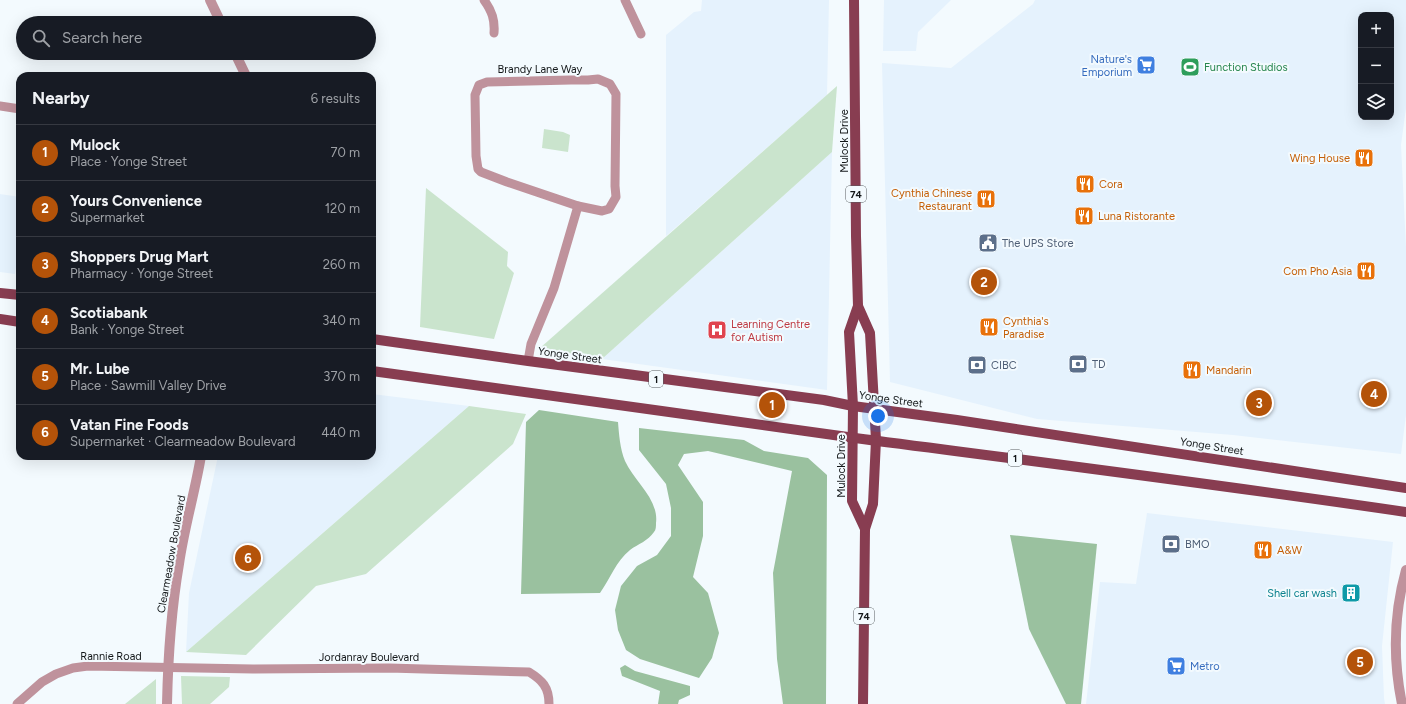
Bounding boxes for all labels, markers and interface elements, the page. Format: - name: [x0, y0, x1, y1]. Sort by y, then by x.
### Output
- map controls: [1358, 12, 1394, 120]
- button: +: [1358, 12, 1394, 48]
- search box: [16, 16, 376, 60]
- icon: search: [30, 27, 52, 49]
- text: Search here: [62, 29, 142, 47]
- button: −: [1358, 48, 1394, 84]
- place label: Nature's Emporium: [1081, 53, 1132, 79]
- supermarket icon: Nature's Emporium: [1135, 54, 1157, 76]
- sports icon: Function Studios: [1179, 56, 1201, 78]
- place label: Function Studios: [1204, 61, 1288, 74]
- street label: Brandy Lane Way: [498, 63, 583, 76]
- button: layers: [1358, 84, 1394, 120]
- text: Nearby: [32, 88, 90, 108]
- text: 6 results: [311, 91, 360, 106]
- street label: Mulock Drive: [838, 109, 851, 173]
- text: Mulock: [70, 136, 120, 154]
- text: 1: [42, 145, 48, 160]
- text: 70 m: [330, 145, 360, 160]
- restaurant icon: Wing House: [1353, 147, 1375, 169]
- place label: Wing House: [1290, 152, 1350, 165]
- text: Place · Yonge Street: [70, 154, 187, 169]
- restaurant icon: Cora: [1074, 173, 1096, 195]
- place label: Cora: [1099, 178, 1123, 191]
- road number: 74: [846, 186, 866, 202]
- place label: Cynthia Chinese Restaurant: [891, 187, 972, 213]
- restaurant icon: Cynthia Chinese Restaurant: [975, 188, 997, 210]
- text: Yours Convenience: [70, 192, 202, 210]
- text: 2: [41, 201, 49, 216]
- text: 120 m: [325, 201, 360, 216]
- restaurant icon: Luna Ristorante: [1073, 205, 1095, 227]
- text: Supermarket: [70, 210, 145, 225]
- place label: Luna Ristorante: [1098, 210, 1175, 223]
- public building icon: The UPS Store: [977, 232, 999, 254]
- place label: The UPS Store: [1002, 237, 1074, 250]
- text: Shoppers Drug Mart: [70, 248, 209, 266]
- text: 3: [41, 257, 49, 272]
- text: 260 m: [323, 257, 360, 272]
- restaurant icon: Com Pho Asia: [1355, 260, 1377, 282]
- place label: Com Pho Asia: [1283, 265, 1352, 278]
- text: Pharmacy · Yonge Street: [70, 266, 213, 281]
- pin: 2: [971, 267, 997, 297]
- text: Scotiabank: [70, 304, 148, 322]
- text: 4: [41, 313, 49, 328]
- text: 340 m: [322, 313, 360, 328]
- place label: Cynthia's Paradise: [1003, 315, 1049, 341]
- restaurant icon: Cynthia's Paradise: [978, 316, 1000, 338]
- place label: Learning Centre for Autism: [731, 318, 810, 344]
- hospital icon: Learning Centre for Autism: [706, 319, 728, 341]
- text: Bank · Yonge Street: [70, 322, 184, 337]
- street label: Yonge Street: [537, 345, 603, 366]
- bank icon: TD: [1067, 353, 1089, 375]
- bank icon: CIBC: [966, 354, 988, 376]
- place label: TD: [1092, 358, 1106, 371]
- place label: CIBC: [991, 359, 1017, 372]
- restaurant icon: Mandarin: [1181, 359, 1203, 381]
- text: Mr. Lube: [70, 360, 130, 378]
- place label: Mandarin: [1206, 364, 1252, 377]
- text: 5: [41, 369, 49, 384]
- text: 370 m: [323, 369, 360, 384]
- road number: 1: [649, 371, 663, 387]
- text: Place · Sawmill Valley Drive: [70, 378, 226, 393]
- pin: 4: [1361, 379, 1387, 409]
- pin: 3: [1246, 388, 1272, 418]
- street label: Yonge Street: [858, 389, 924, 410]
- pin: 1: [759, 390, 785, 420]
- your location: [868, 406, 888, 426]
- text: Vatan Fine Foods: [70, 416, 188, 434]
- text: 6: [41, 425, 49, 440]
- text: 440 m: [321, 425, 360, 440]
- text: Supermarket · Clearmeadow Boulevard: [70, 434, 296, 449]
- street label: Mulock Drive: [835, 434, 848, 498]
- street label: Yonge Street: [1179, 435, 1245, 458]
- road number: 1: [1008, 450, 1022, 466]
- street label: Clearmeadow Boulevard: [155, 494, 188, 614]
- bank icon: BMO: [1160, 533, 1182, 555]
- place label: BMO: [1185, 538, 1210, 551]
- restaurant icon: A&W: [1252, 539, 1274, 561]
- pin: 6: [235, 543, 261, 573]
- place label: A&W: [1277, 544, 1303, 557]
- building icon: Shell car wash: [1340, 582, 1362, 604]
- place label: Shell car wash: [1267, 587, 1337, 600]
- road number: 74: [854, 608, 874, 624]
- pin: 5: [1347, 647, 1373, 677]
- street label: Rannie Road: [80, 650, 142, 663]
- street label: Jordanray Boulevard: [319, 651, 419, 664]
- supermarket icon: Metro: [1165, 655, 1187, 677]
- place label: Metro: [1190, 660, 1220, 673]

